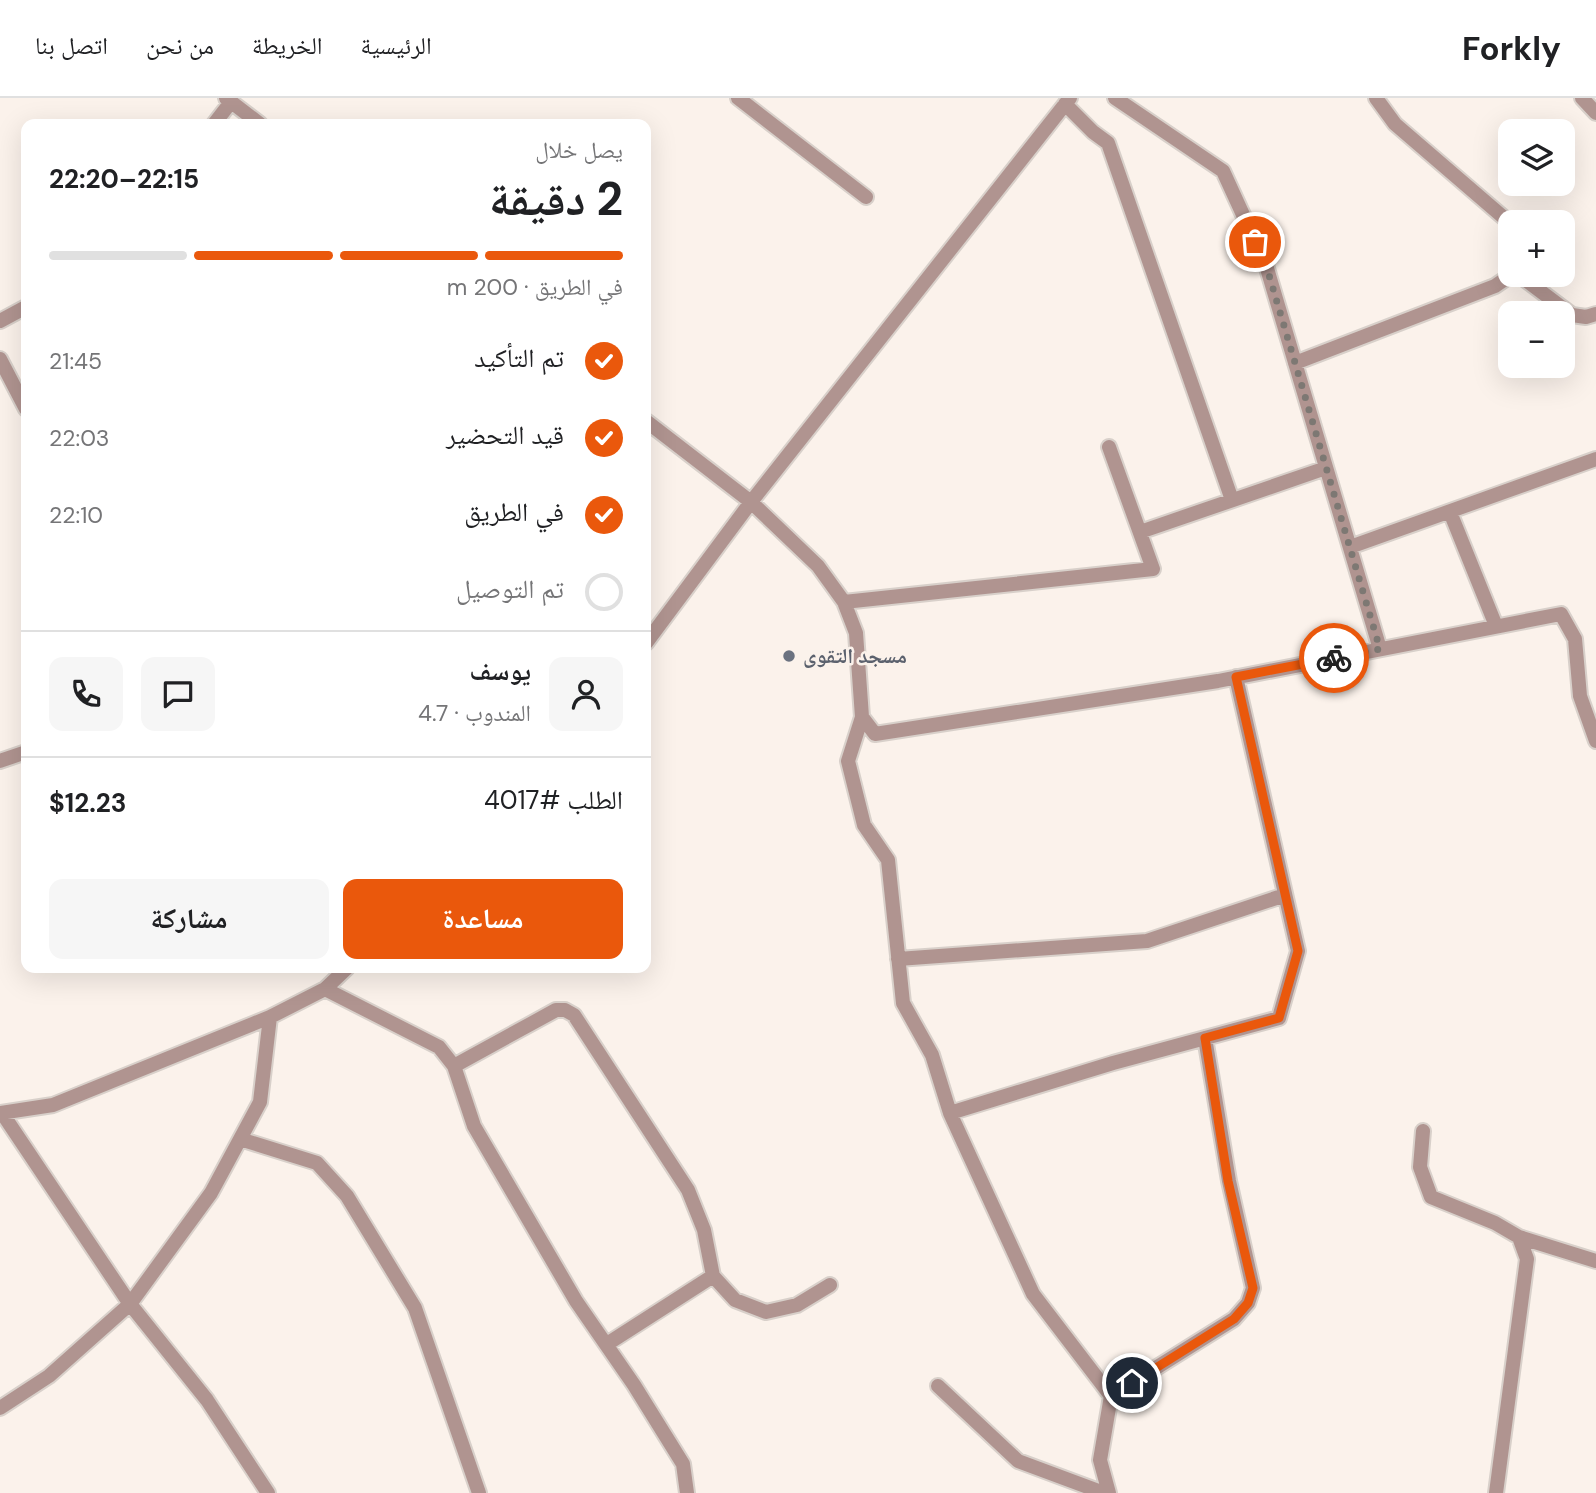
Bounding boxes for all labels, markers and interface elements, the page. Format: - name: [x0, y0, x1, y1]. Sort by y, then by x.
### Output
- text: Forkly: [1462, 27, 1561, 70]
- text: اتصل بنا: [35, 30, 108, 61]
- text: من نحن: [146, 30, 214, 61]
- text: الخريطة: [252, 30, 323, 61]
- text: الرئيسية: [361, 30, 432, 61]
- map controls: [1498, 119, 1575, 378]
- button: layers: [1498, 119, 1575, 196]
- text: يصل خلال: [535, 135, 623, 165]
- text: 22:15–22:20: [49, 162, 199, 196]
- text: 2 دقيقة: [489, 169, 623, 229]
- button: +: [1498, 210, 1575, 287]
- pin: [1225, 212, 1285, 272]
- icon: bag: [1236, 223, 1274, 261]
- text: في الطريق · 200 m: [447, 272, 623, 302]
- button: −: [1498, 301, 1575, 378]
- text: تم التأكيد: [474, 341, 564, 375]
- icon: check: [585, 342, 623, 380]
- text: 21:45: [49, 346, 102, 376]
- text: قيد التحضير: [446, 418, 564, 452]
- icon: check: [585, 419, 623, 457]
- text: 22:03: [49, 423, 109, 453]
- text: في الطريق: [464, 495, 564, 529]
- icon: check: [585, 496, 623, 534]
- text: 22:10: [49, 500, 103, 530]
- text: تم التوصيل: [456, 572, 564, 606]
- courier: [1299, 623, 1369, 693]
- icon: bike: [1315, 639, 1353, 677]
- place label: مسجد التقوى: [803, 642, 907, 670]
- marker: مسجد التقوى: [781, 648, 797, 664]
- text: يوسف: [470, 654, 531, 688]
- button: phone: [49, 657, 123, 731]
- button: chat: [141, 657, 215, 731]
- button: person: [549, 657, 623, 731]
- text: المندوب · 4.7: [418, 698, 531, 728]
- text: الطلب #4017: [484, 783, 623, 817]
- text: $12.23: [49, 786, 126, 820]
- button: مشاركة: [49, 879, 329, 959]
- button: مساعدة: [343, 879, 623, 959]
- pin: [1102, 1353, 1162, 1413]
- icon: home: [1113, 1364, 1151, 1402]

